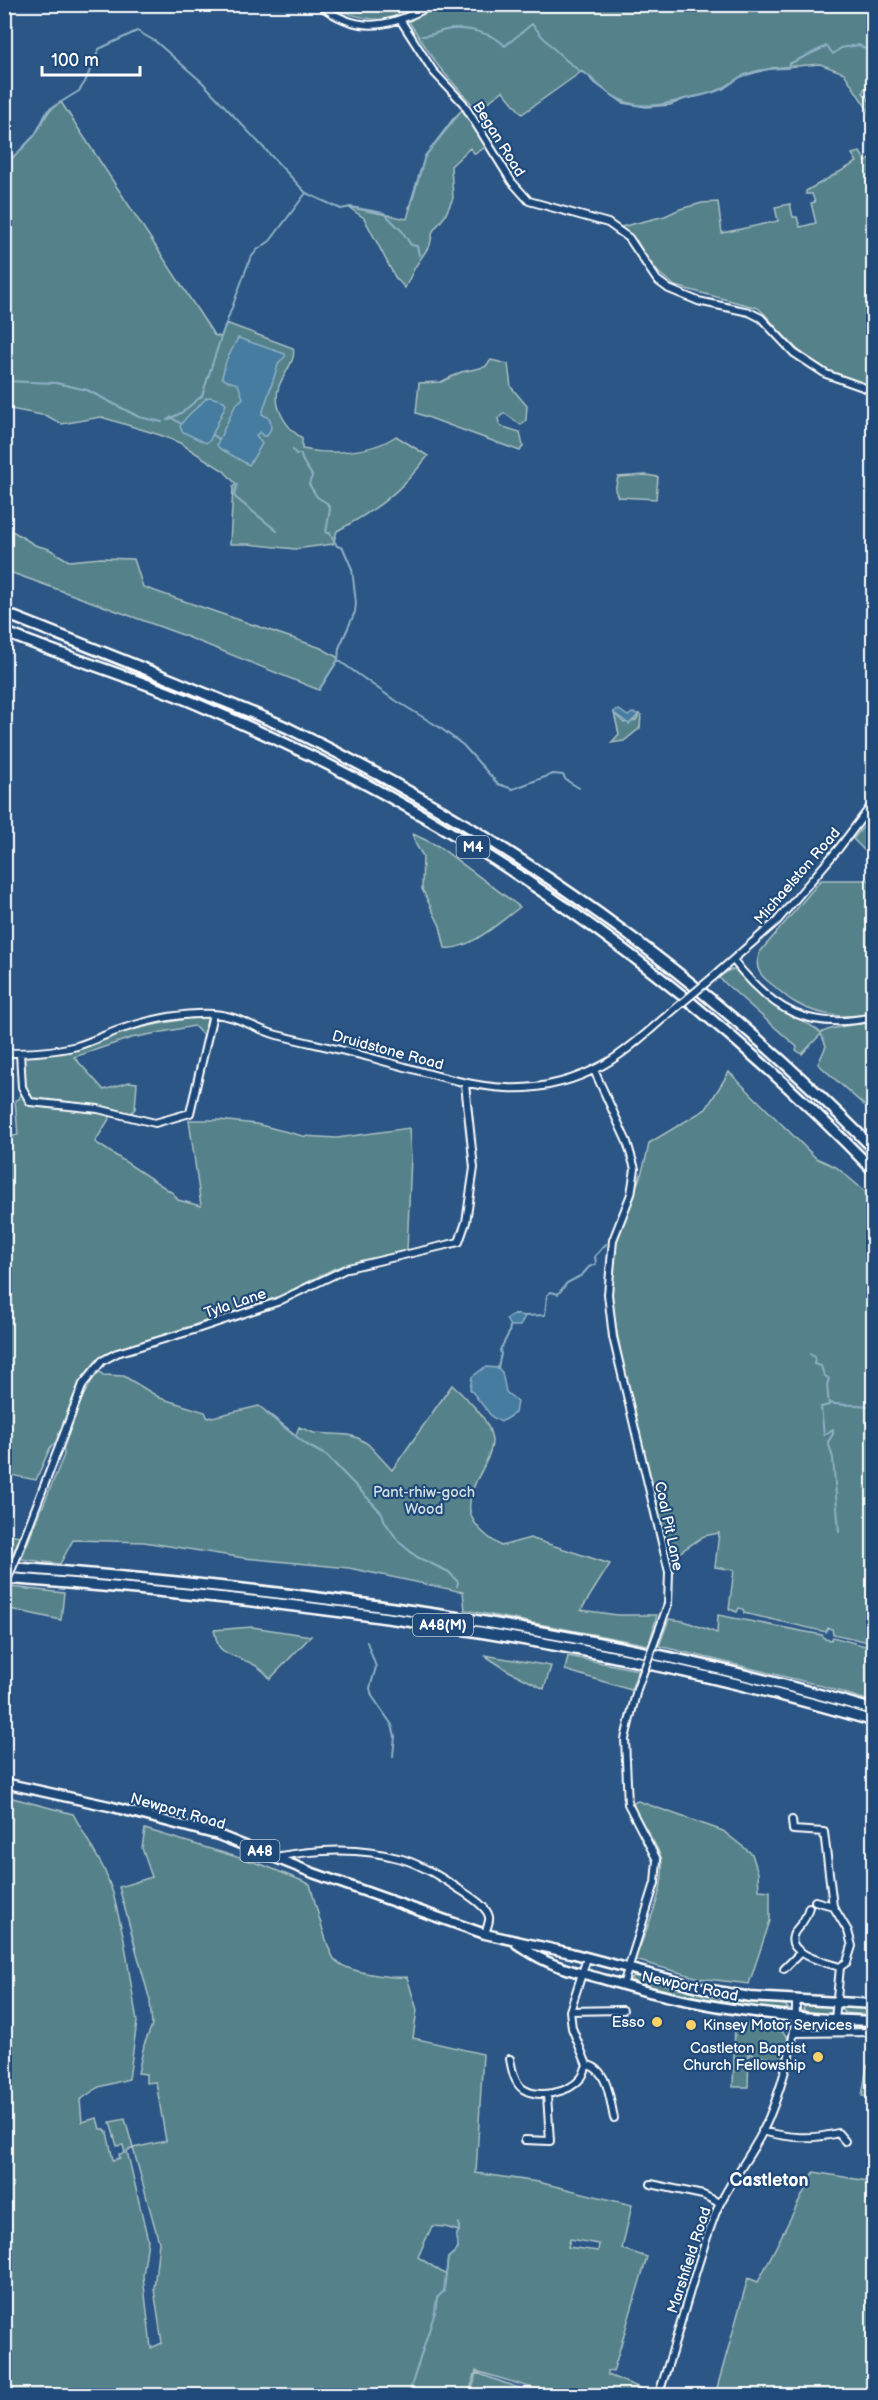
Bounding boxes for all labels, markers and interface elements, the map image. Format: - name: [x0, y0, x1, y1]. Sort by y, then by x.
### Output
- scale bar: [42, 39, 140, 77]
- text: 100 m: [51, 50, 99, 71]
- street label: Began Road: [468, 98, 529, 180]
- street label: Michaelston Road: [750, 824, 845, 929]
- road number: M4: [456, 836, 490, 858]
- street label: Druidstone Road: [330, 1026, 446, 1074]
- street label: Tyla Lane: [202, 1284, 269, 1323]
- street label: Coal Pit Lane: [650, 1480, 687, 1573]
- park label: Pant-rhiw-goch Wood: [373, 1483, 475, 1519]
- road number: A48(M): [413, 1614, 473, 1636]
- street label: Newport Road: [128, 1789, 228, 1834]
- road number: A48: [240, 1840, 280, 1862]
- street label: Newport Road: [640, 1967, 740, 2006]
- place label: Esso: [612, 2013, 645, 2032]
- marker: Esso: [650, 2015, 664, 2029]
- place label: Kinsey Motor Services: [703, 2016, 853, 2035]
- marker: Kinsey Motor Services: [684, 2018, 698, 2032]
- place label: Castleton Baptist Church Fellowship: [683, 2039, 806, 2075]
- marker: Castleton Baptist Church Fellowship: [811, 2050, 825, 2064]
- district label: Castleton: [730, 2170, 808, 2191]
- street label: Marshfield Road: [663, 2204, 716, 2316]

